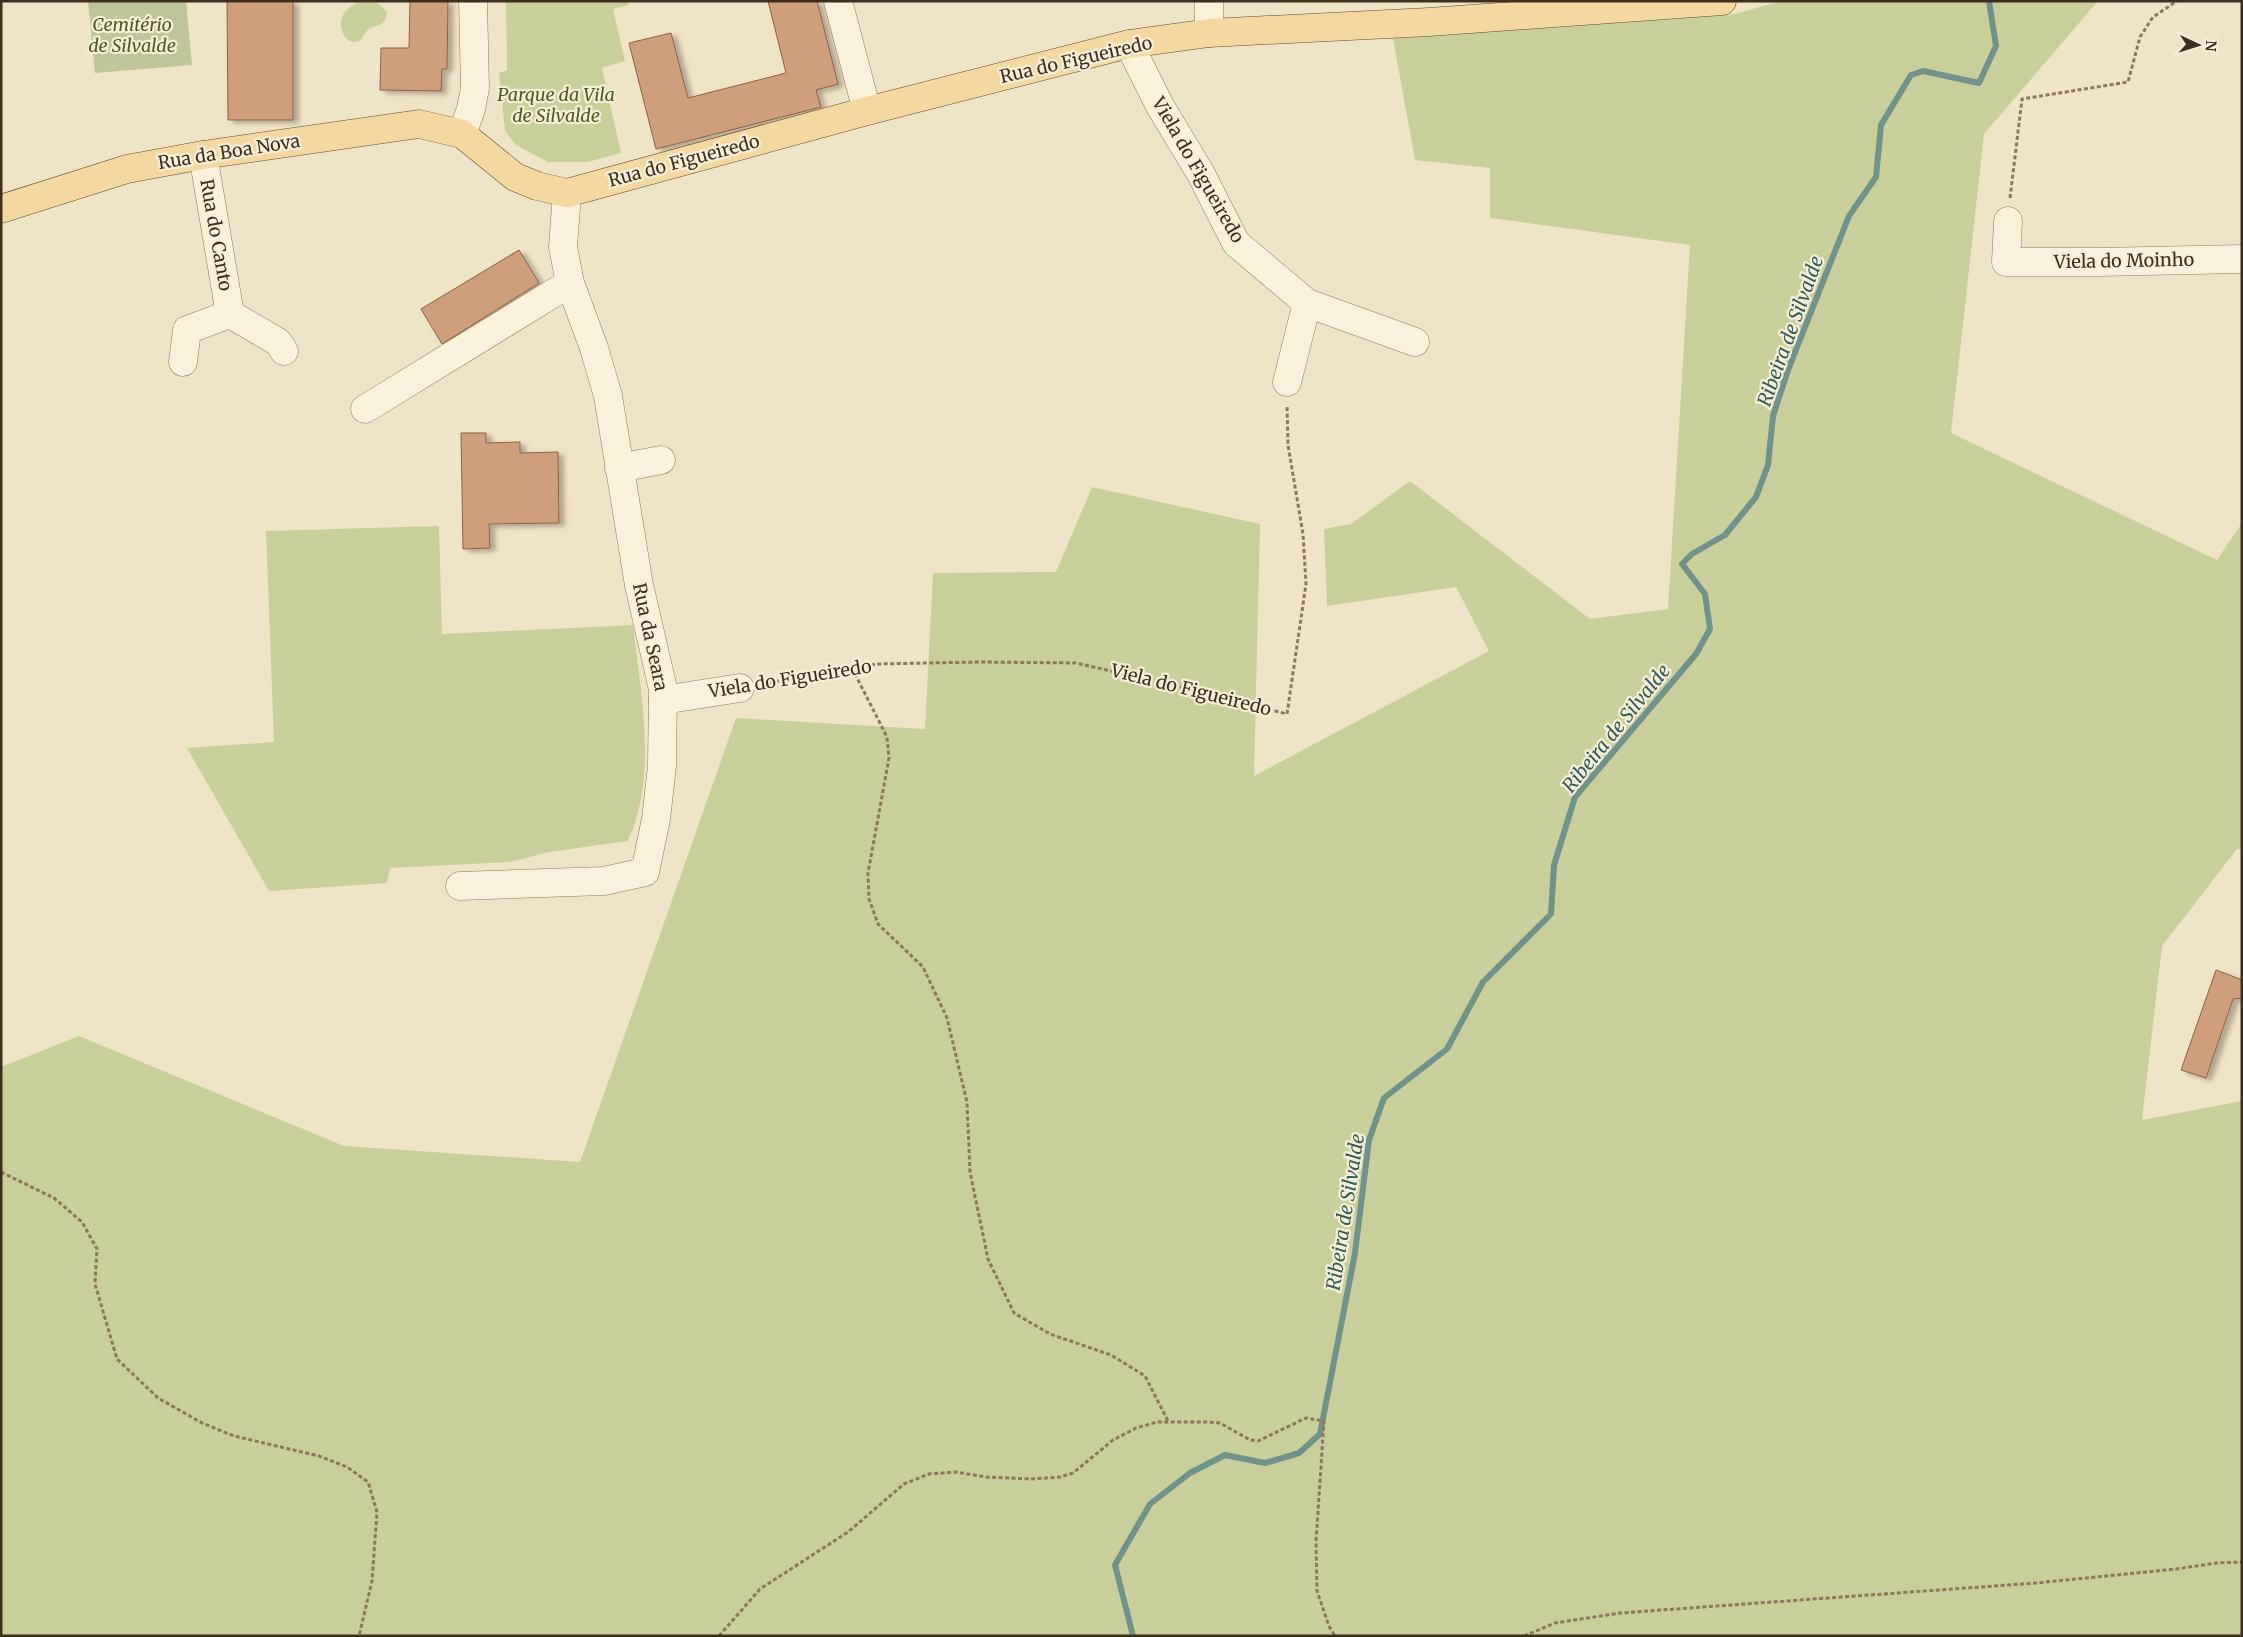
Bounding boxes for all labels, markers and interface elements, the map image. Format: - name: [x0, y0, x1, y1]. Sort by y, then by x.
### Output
- park label: Cemitério de Silvalde: [88, 13, 176, 57]
- north arrow: [2173, 20, 2223, 70]
- street label: Rua do Figueiredo: [997, 31, 1154, 88]
- text: N: [2202, 40, 2220, 52]
- park label: Parque da Vila de Silvalde: [497, 83, 615, 127]
- street label: Viela do Figueiredo: [1147, 92, 1250, 247]
- street label: Rua da Boa Nova: [156, 129, 302, 174]
- street label: Rua do Figueiredo: [606, 129, 762, 192]
- street label: Rua do Canto: [195, 177, 238, 293]
- street label: Viela do Moinho: [2053, 248, 2194, 273]
- water label: Ribeira de Silvalde: [1752, 252, 1828, 410]
- street label: Rua da Seara: [628, 581, 673, 693]
- street label: Viela do Figueiredo: [706, 654, 873, 703]
- street label: Viela do Figueiredo: [1107, 658, 1274, 721]
- water label: Ribeira de Silvalde: [1557, 659, 1675, 797]
- water label: Ribeira de Silvalde: [1321, 1132, 1369, 1292]

